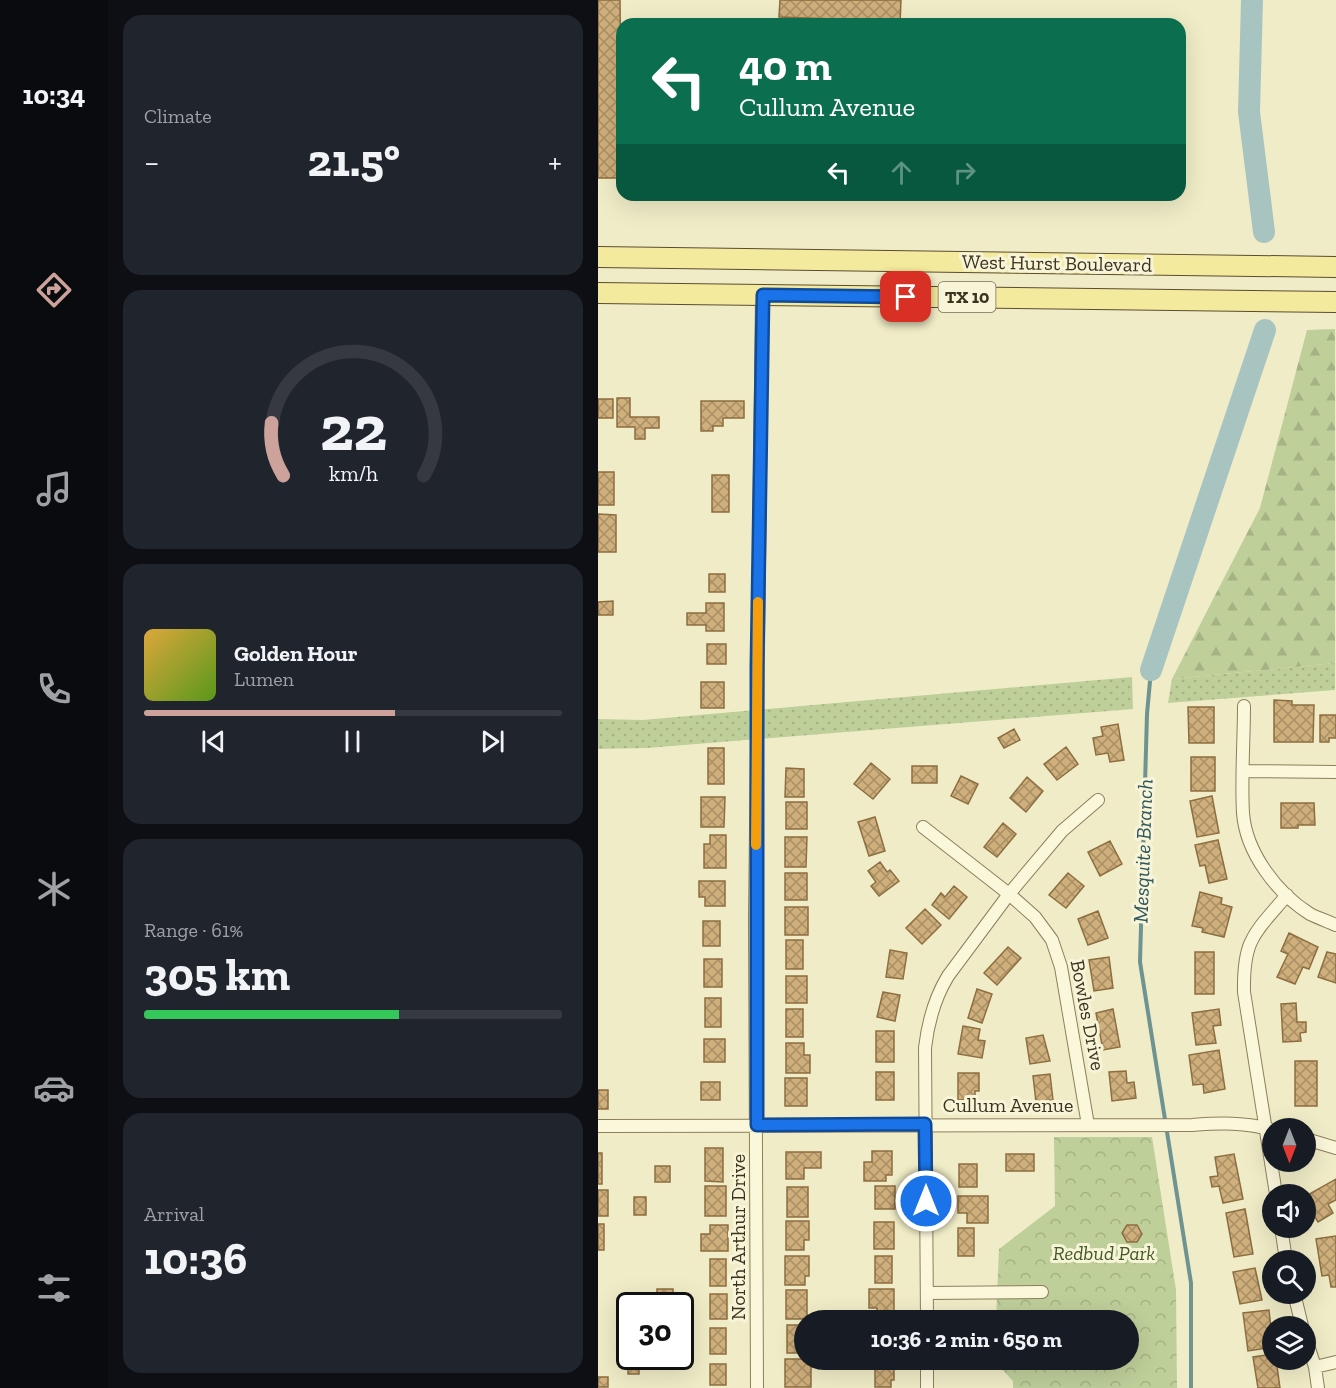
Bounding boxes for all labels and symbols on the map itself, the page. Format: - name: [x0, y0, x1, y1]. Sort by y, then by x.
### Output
- street label: West Hurst Boulevard: [962, 249, 1152, 277]
- pin: [880, 271, 931, 322]
- road number: TX 10: [938, 282, 996, 312]
- water label: Mesquite Branch: [1127, 779, 1158, 923]
- street label: Bowles Drive: [1066, 958, 1110, 1072]
- street label: Cullum Avenue: [943, 1093, 1073, 1117]
- north arrow: [1262, 1118, 1316, 1172]
- street label: North Arthur Drive: [726, 1154, 750, 1320]
- position arrow: [894, 1169, 958, 1233]
- park label: Redbud Park: [1053, 1241, 1155, 1265]
- speed limit sign: 30: [616, 1292, 694, 1370]

